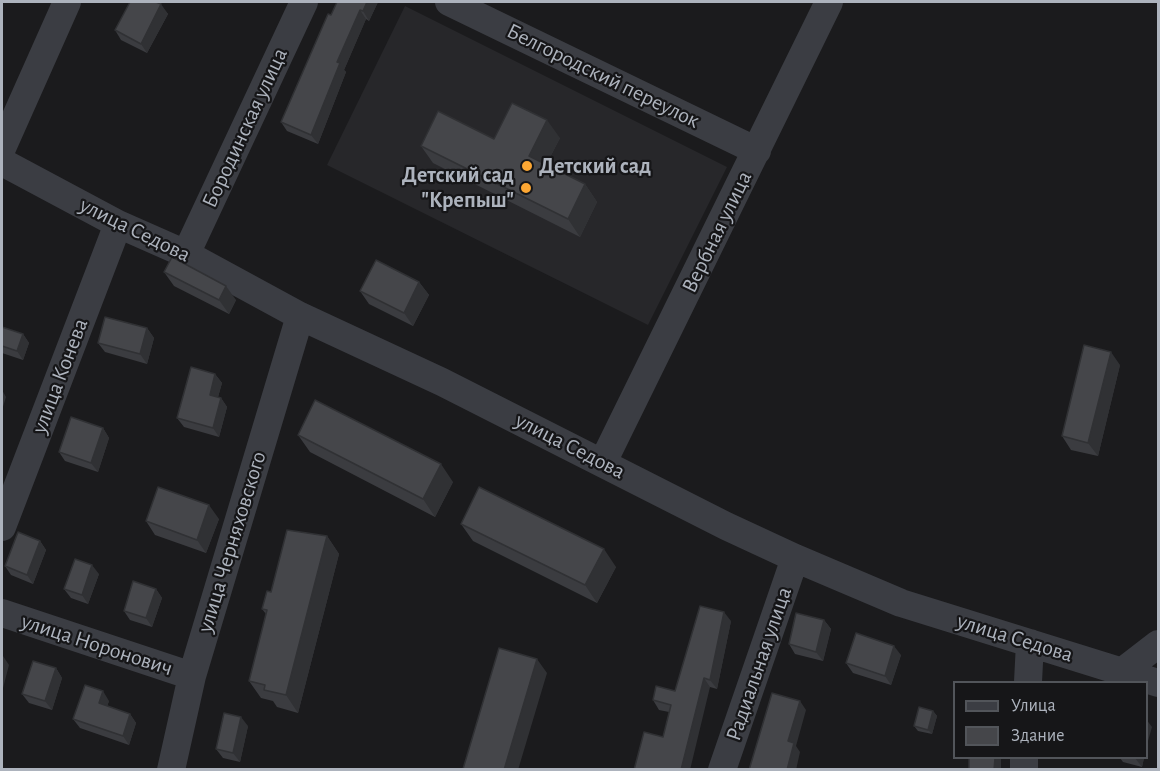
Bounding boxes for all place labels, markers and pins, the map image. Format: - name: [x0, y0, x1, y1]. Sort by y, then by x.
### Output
- place label: Детский сад: [539, 153, 651, 179]
- marker: Детский сад: [520, 159, 534, 173]
- place label: Детский сад "Крепыш": [402, 162, 514, 214]
- marker: Детский сад "Крепыш": [519, 181, 533, 195]

